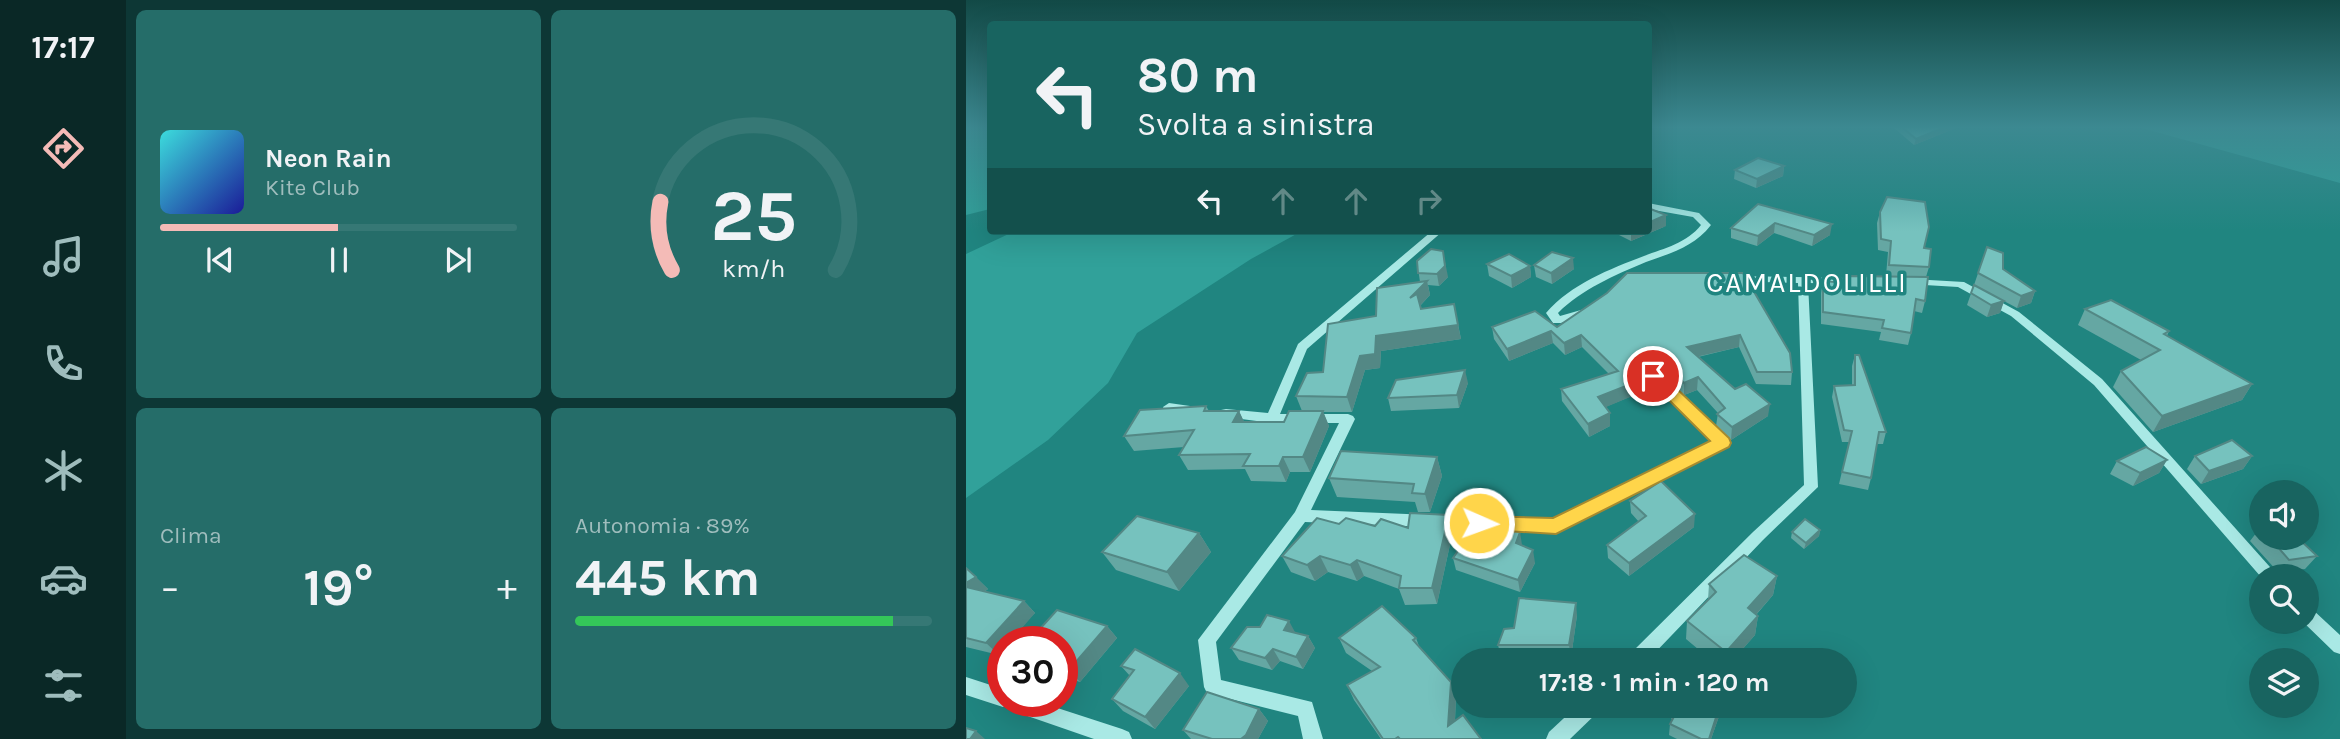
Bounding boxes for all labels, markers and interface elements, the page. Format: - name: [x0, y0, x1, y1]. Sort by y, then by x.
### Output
- text: 17:17: [31, 29, 95, 66]
- text: 80 m: [1137, 47, 1259, 104]
- icon: left: [1022, 49, 1113, 140]
- text: Svolta a sinistra: [1137, 106, 1375, 143]
- icon: directions: [39, 124, 88, 173]
- text: Neon Rain: [265, 143, 392, 174]
- text: Kite Club: [265, 174, 360, 201]
- text: 25: [710, 174, 797, 259]
- icon: left: [1191, 182, 1229, 220]
- icon: ahead: [1264, 182, 1302, 220]
- icon: ahead: [1337, 182, 1375, 220]
- icon: right: [1410, 182, 1448, 220]
- icon: music: [39, 232, 88, 281]
- icon: previous: [201, 241, 239, 279]
- icon: pause: [320, 241, 358, 279]
- icon: next: [439, 241, 477, 279]
- text: km/h: [722, 254, 785, 283]
- district label: CAMALDOLILLI: [1706, 266, 1908, 299]
- icon: phone: [39, 339, 88, 388]
- pin: [1623, 346, 1683, 406]
- icon: arrive: [1634, 357, 1672, 395]
- icon: climate: [39, 446, 88, 495]
- map controls: [2249, 480, 2319, 718]
- button: sound: [2249, 480, 2319, 550]
- position arrow: [1442, 486, 1516, 560]
- text: Autonomia · 89%: [575, 512, 750, 539]
- text: Clima: [160, 522, 222, 549]
- text: 445 km: [575, 547, 760, 608]
- icon: car: [39, 554, 88, 603]
- text: 19°: [303, 557, 374, 618]
- button: search: [2249, 564, 2319, 634]
- text: −: [160, 565, 180, 610]
- text: +: [497, 565, 517, 610]
- speed limit sign: 30: [987, 626, 1078, 717]
- button: layers: [2249, 648, 2319, 718]
- icon: filters: [39, 661, 88, 710]
- text: 17:18 · 1 min · 120 m: [1539, 667, 1769, 698]

